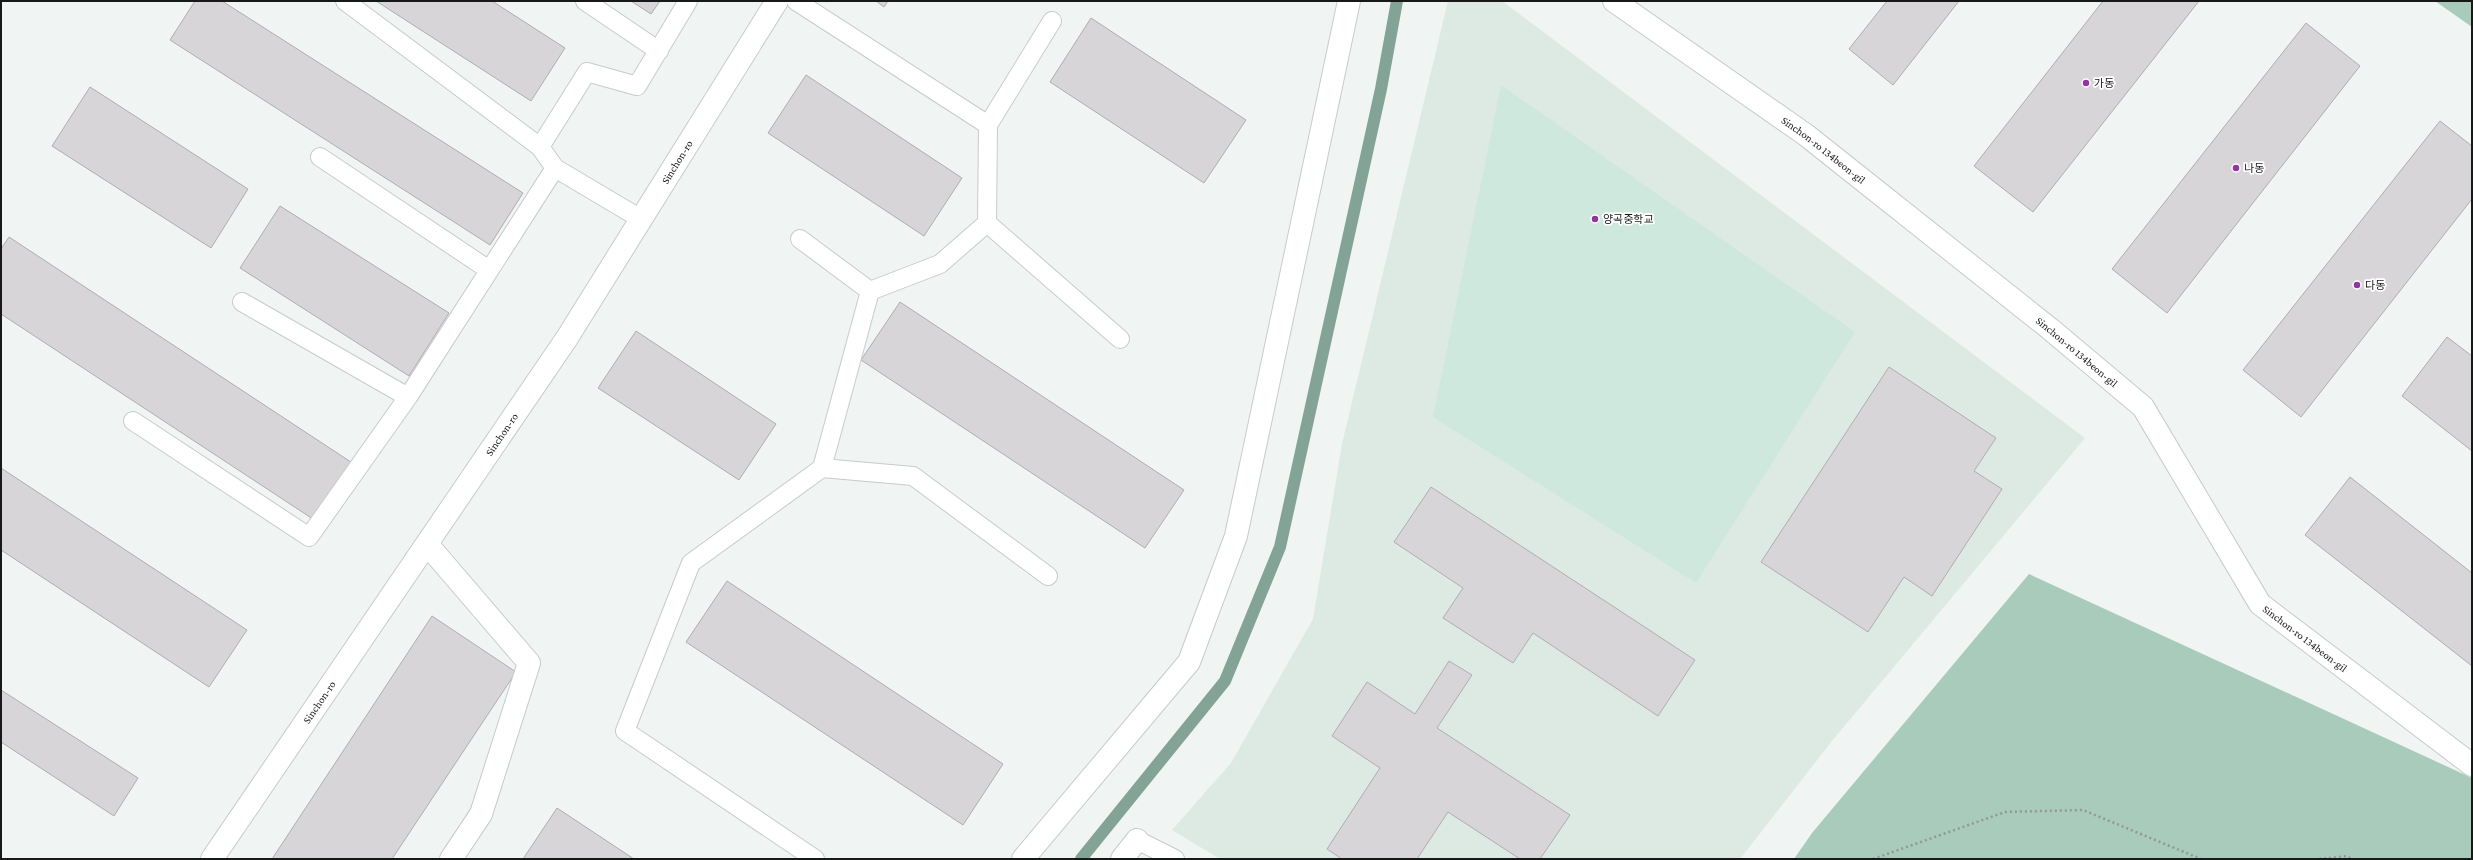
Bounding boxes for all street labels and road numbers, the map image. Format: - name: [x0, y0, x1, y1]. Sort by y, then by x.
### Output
- street label: Sinchon-ro 134beon-gil: [1779, 114, 1868, 186]
- street label: Sinchon-ro: [659, 137, 695, 186]
- street label: Sinchon-ro 134beon-gil: [2034, 314, 2120, 389]
- street label: Sinchon-ro: [483, 410, 520, 458]
- street label: Sinchon-ro 134beon-gil: [2261, 602, 2350, 674]
- street label: Sinchon-ro: [300, 678, 338, 726]

